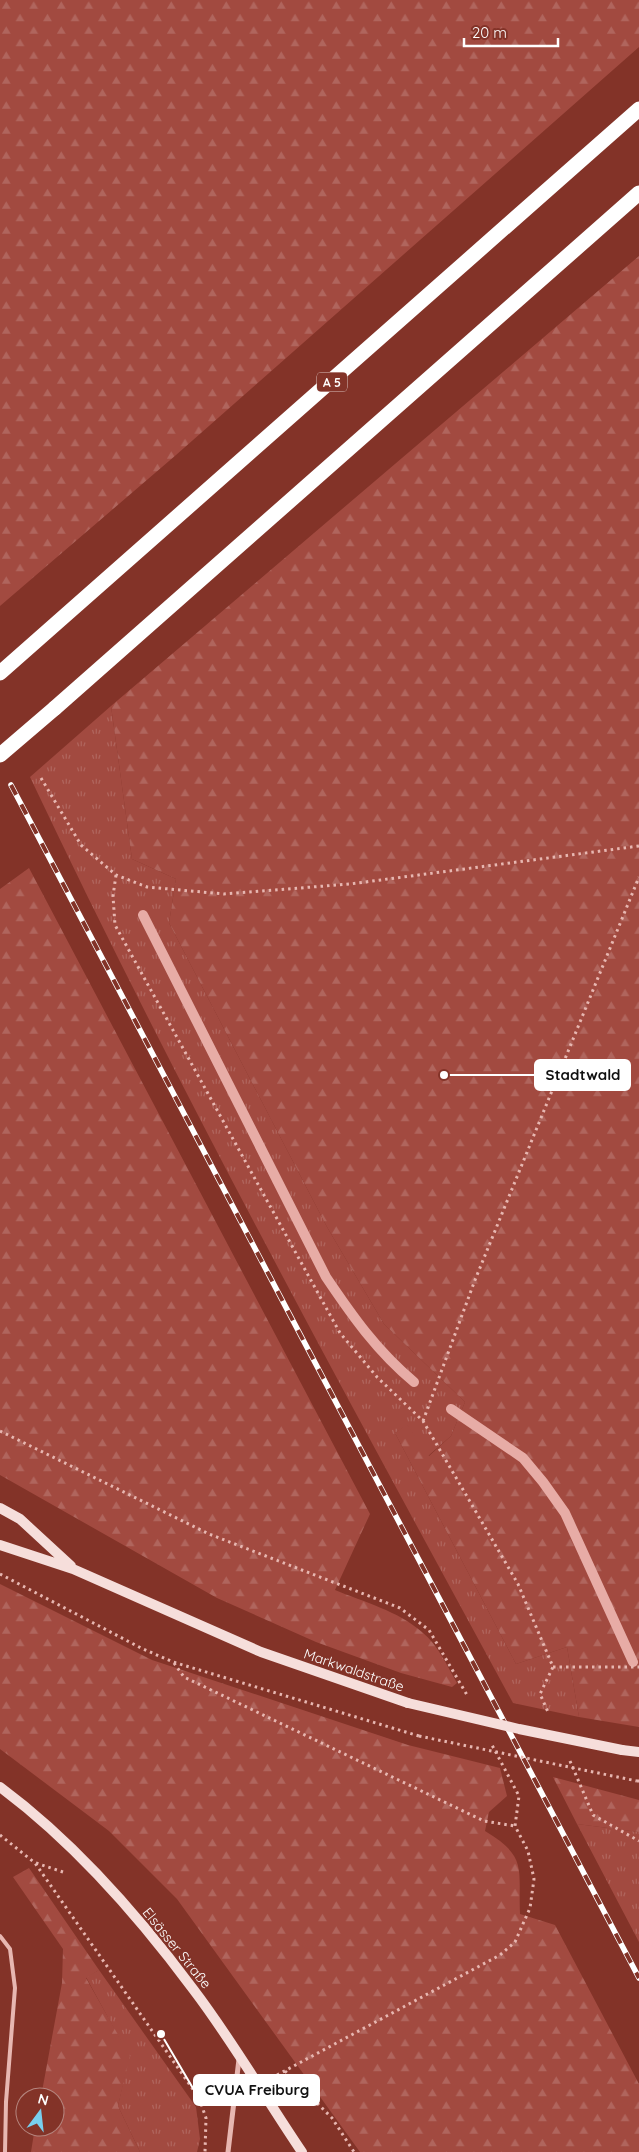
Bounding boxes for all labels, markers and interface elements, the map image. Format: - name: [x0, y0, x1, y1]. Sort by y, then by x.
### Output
- scale bar: [464, 15, 558, 47]
- text: 20 m: [472, 23, 507, 42]
- road number: A 5: [317, 372, 347, 392]
- callout: Stadtwald: [535, 1060, 630, 1090]
- text: Stadtwald: [546, 1065, 621, 1084]
- street label: Markwaldstraße: [301, 1644, 407, 1696]
- street label: Elsässer Straße: [139, 1904, 215, 1992]
- callout: CVUA Freiburg: [194, 2075, 319, 2105]
- text: CVUA Freiburg: [205, 2080, 309, 2099]
- north arrow: [15, 2087, 65, 2137]
- text: N: [36, 2089, 51, 2109]

